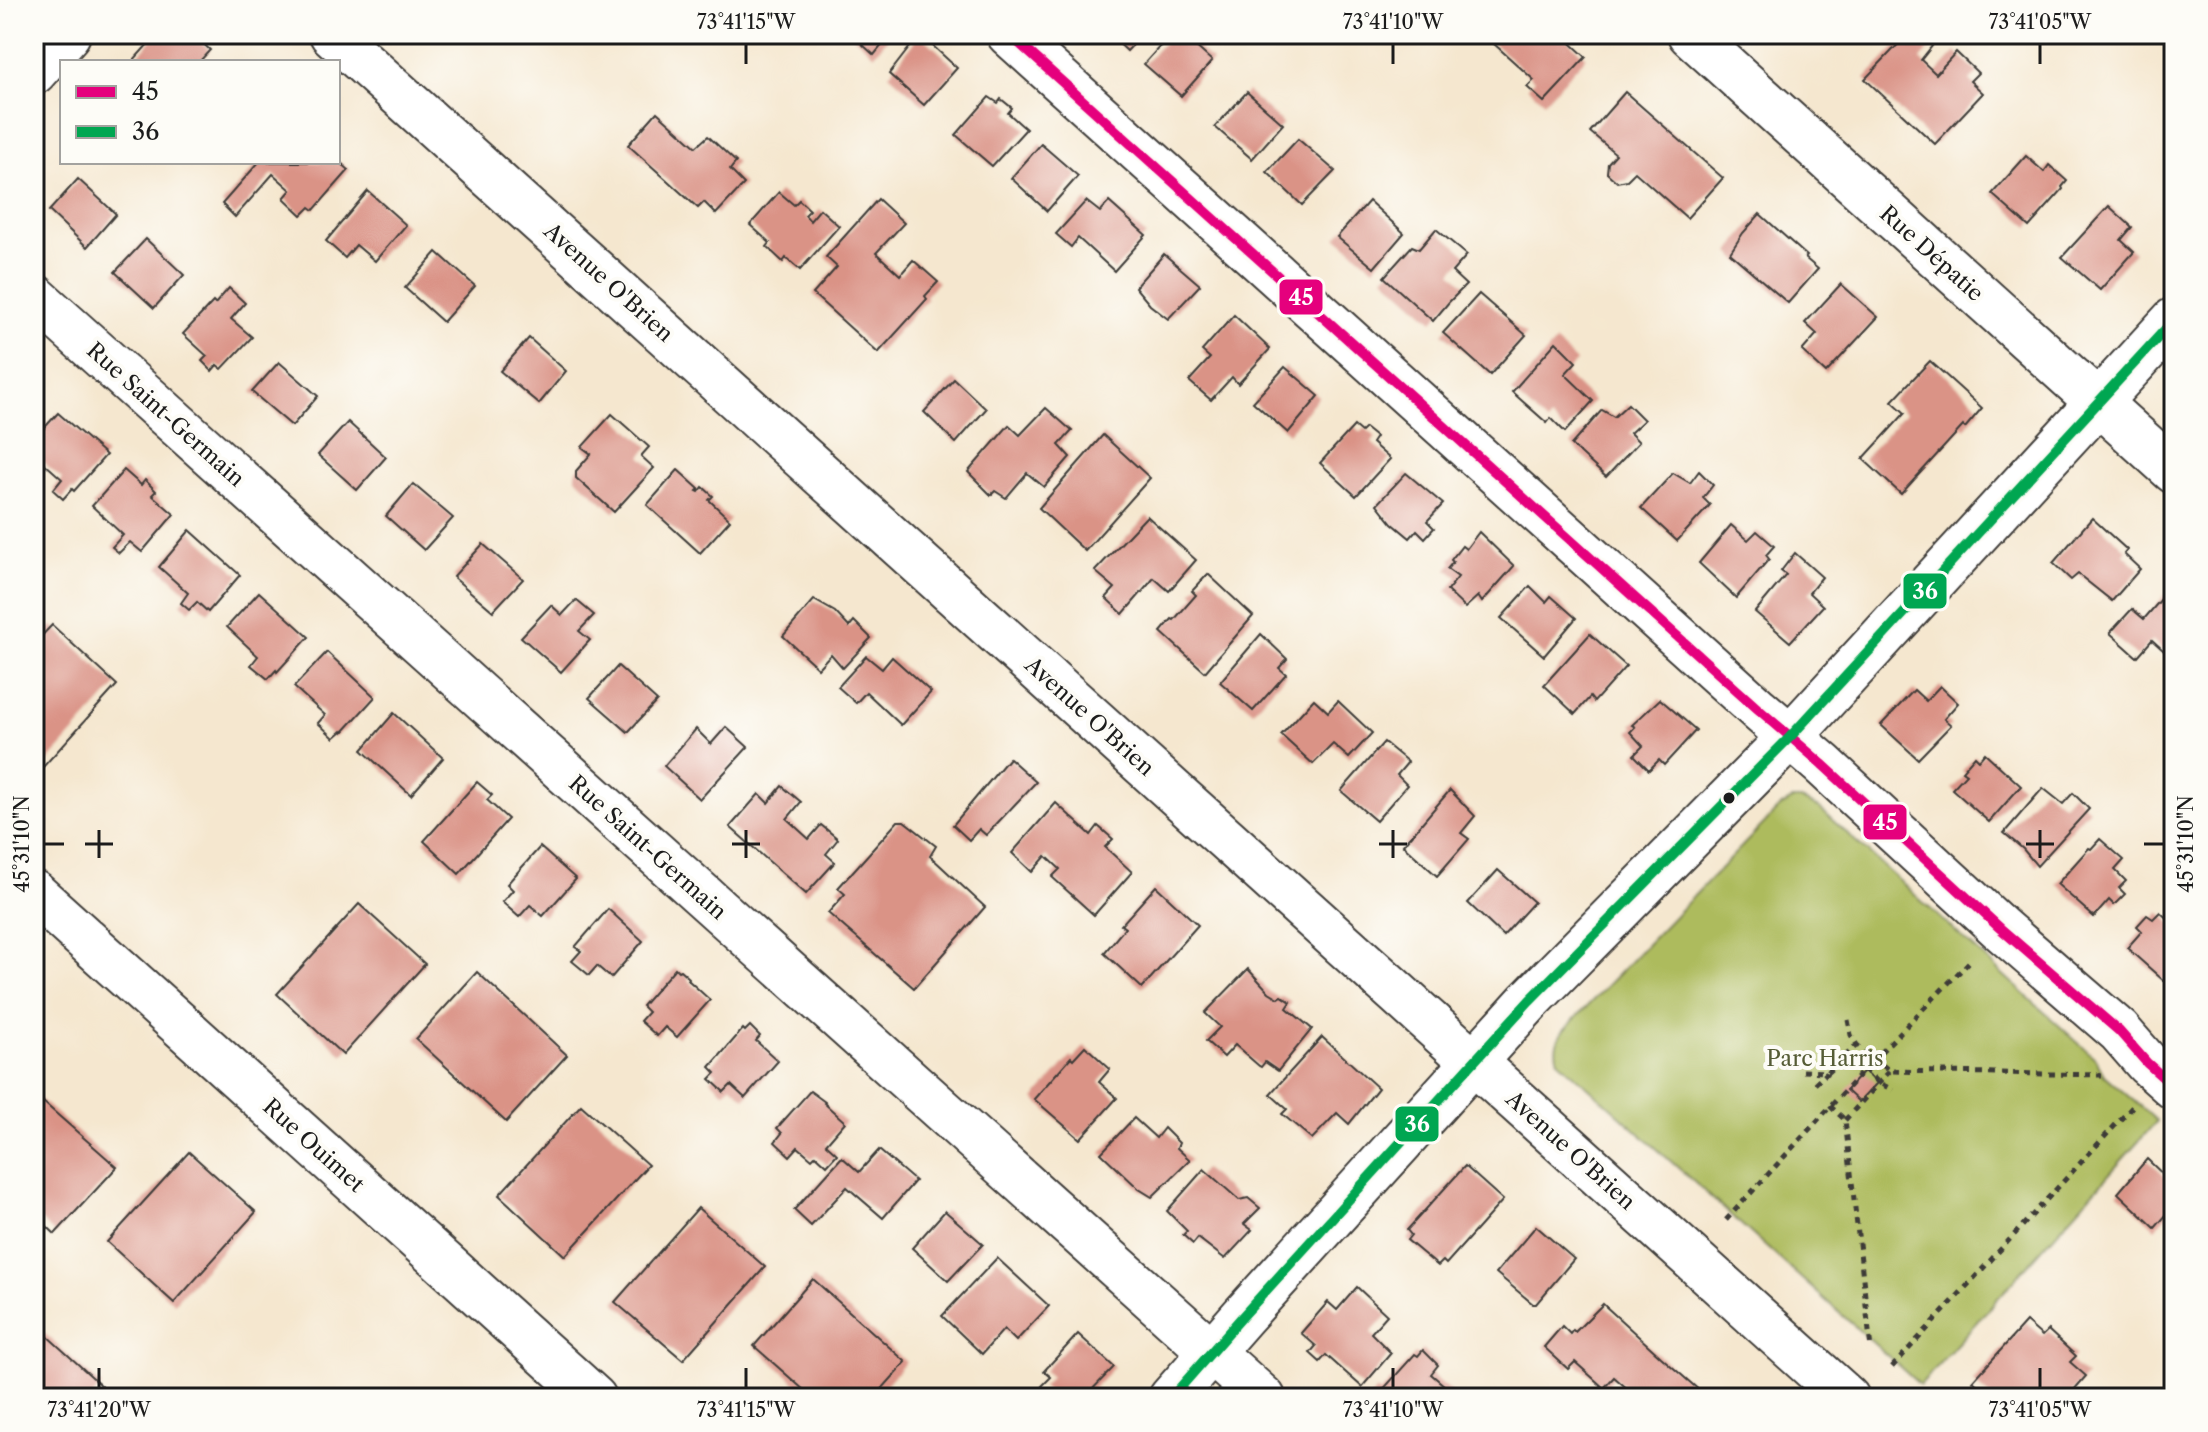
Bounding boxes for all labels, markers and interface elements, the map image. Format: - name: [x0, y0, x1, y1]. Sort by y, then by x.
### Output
- text: 73°41'15"W: [697, 10, 796, 34]
- text: 73°41'10"W: [1343, 10, 1444, 34]
- text: 73°41'05"W: [1988, 10, 2093, 34]
- legend: [60, 60, 340, 164]
- text: 45: [132, 77, 159, 106]
- text: 36: [132, 117, 159, 146]
- street label: Rue Dépatie: [1874, 200, 1989, 307]
- street label: Avenue O'Brien: [538, 217, 679, 348]
- line badge: 45: [1278, 278, 1324, 316]
- text: 45: [1288, 284, 1314, 311]
- street label: Rue Saint-Germain: [81, 337, 250, 492]
- line badge: 36: [1902, 572, 1948, 610]
- text: 36: [1912, 578, 1938, 605]
- street label: Avenue O'Brien: [1019, 651, 1160, 782]
- street label: Rue Saint-Germain: [563, 770, 732, 925]
- unlabelled marker: [1721, 790, 1737, 806]
- text: 45°31'10"N: [10, 795, 34, 893]
- text: 45°31'10"N: [2174, 795, 2198, 893]
- line badge: 45: [1862, 803, 1908, 841]
- text: 45: [1872, 809, 1898, 836]
- park label: Parc Harris: [1766, 1045, 1884, 1072]
- street label: Avenue O'Brien: [1500, 1085, 1641, 1216]
- street label: Rue Ouimet: [257, 1093, 370, 1198]
- line badge: 36: [1394, 1105, 1440, 1143]
- text: 36: [1404, 1111, 1430, 1138]
- text: 73°41'20"W: [47, 1398, 152, 1422]
- text: 73°41'15"W: [697, 1398, 796, 1422]
- text: 73°41'10"W: [1343, 1398, 1444, 1422]
- text: 73°41'05"W: [1988, 1398, 2093, 1422]

